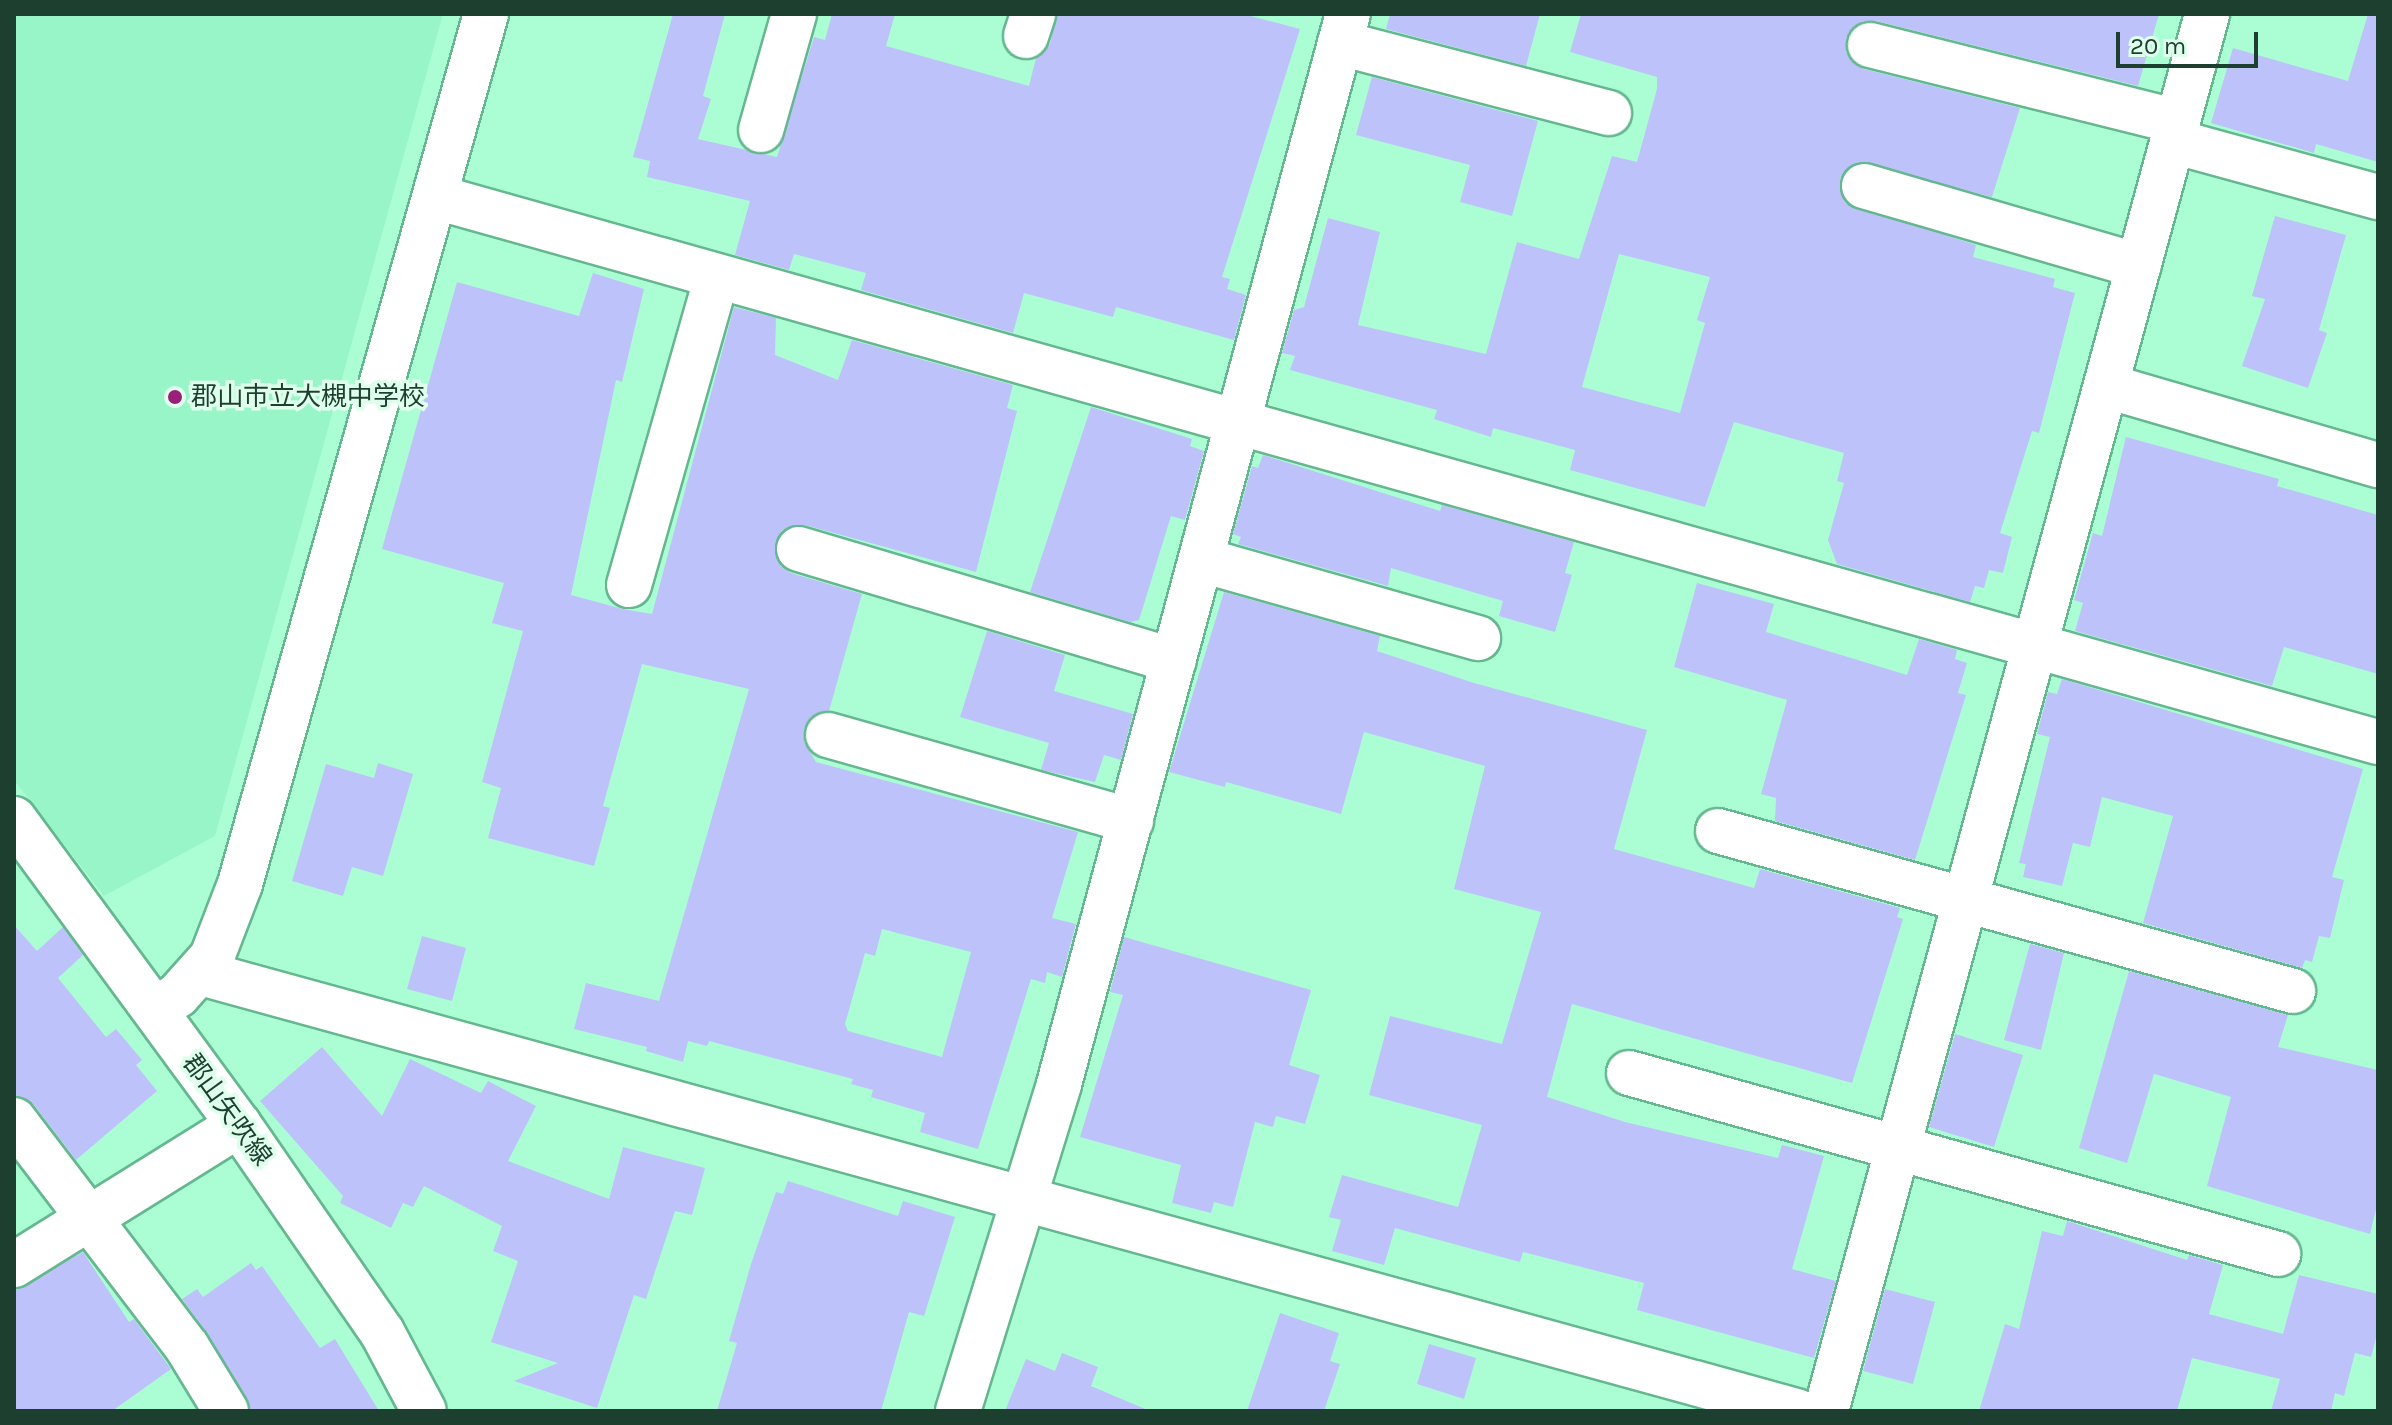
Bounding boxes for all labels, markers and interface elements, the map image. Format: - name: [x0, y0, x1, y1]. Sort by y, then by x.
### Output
- scale bar: [2120, 16, 2262, 66]
- text: 20 m: [2130, 32, 2186, 60]
- place label: 郡山市立大槻中学校: [191, 381, 425, 413]
- marker: 郡山市立大槻中学校: [166, 388, 184, 406]
- street label: 郡山矢吹線: [176, 1048, 278, 1172]

